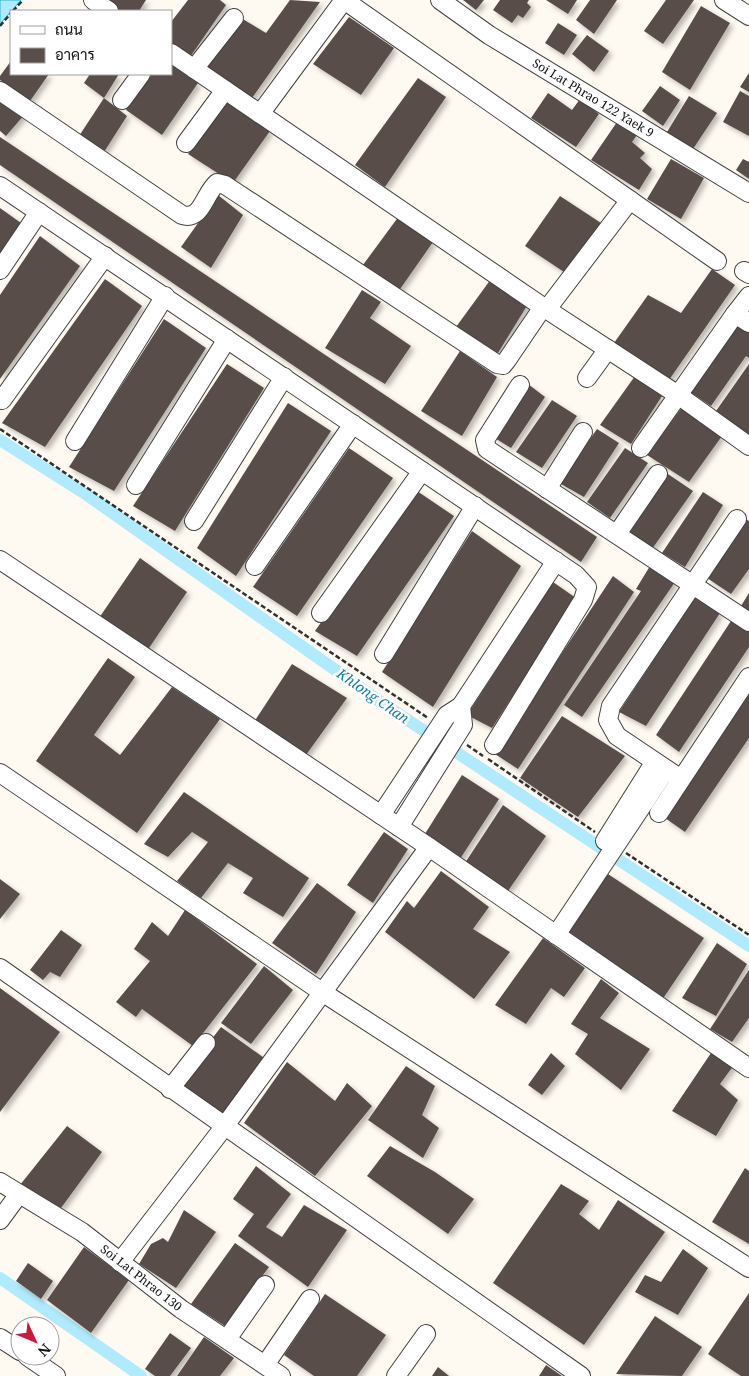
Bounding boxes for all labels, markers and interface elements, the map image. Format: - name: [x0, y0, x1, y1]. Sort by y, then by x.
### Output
- legend: [10, 10, 172, 75]
- text: ถนน: [55, 19, 83, 39]
- text: อาคาร: [55, 44, 95, 64]
- street label: Soi Lat Phrao 122 Yaek 9: [529, 54, 657, 141]
- water label: Khlong Chan: [333, 663, 414, 728]
- street label: Soi Lat Phrao 130: [97, 1240, 186, 1315]
- north arrow: [10, 1316, 60, 1366]
- text: N: [34, 1340, 55, 1361]

